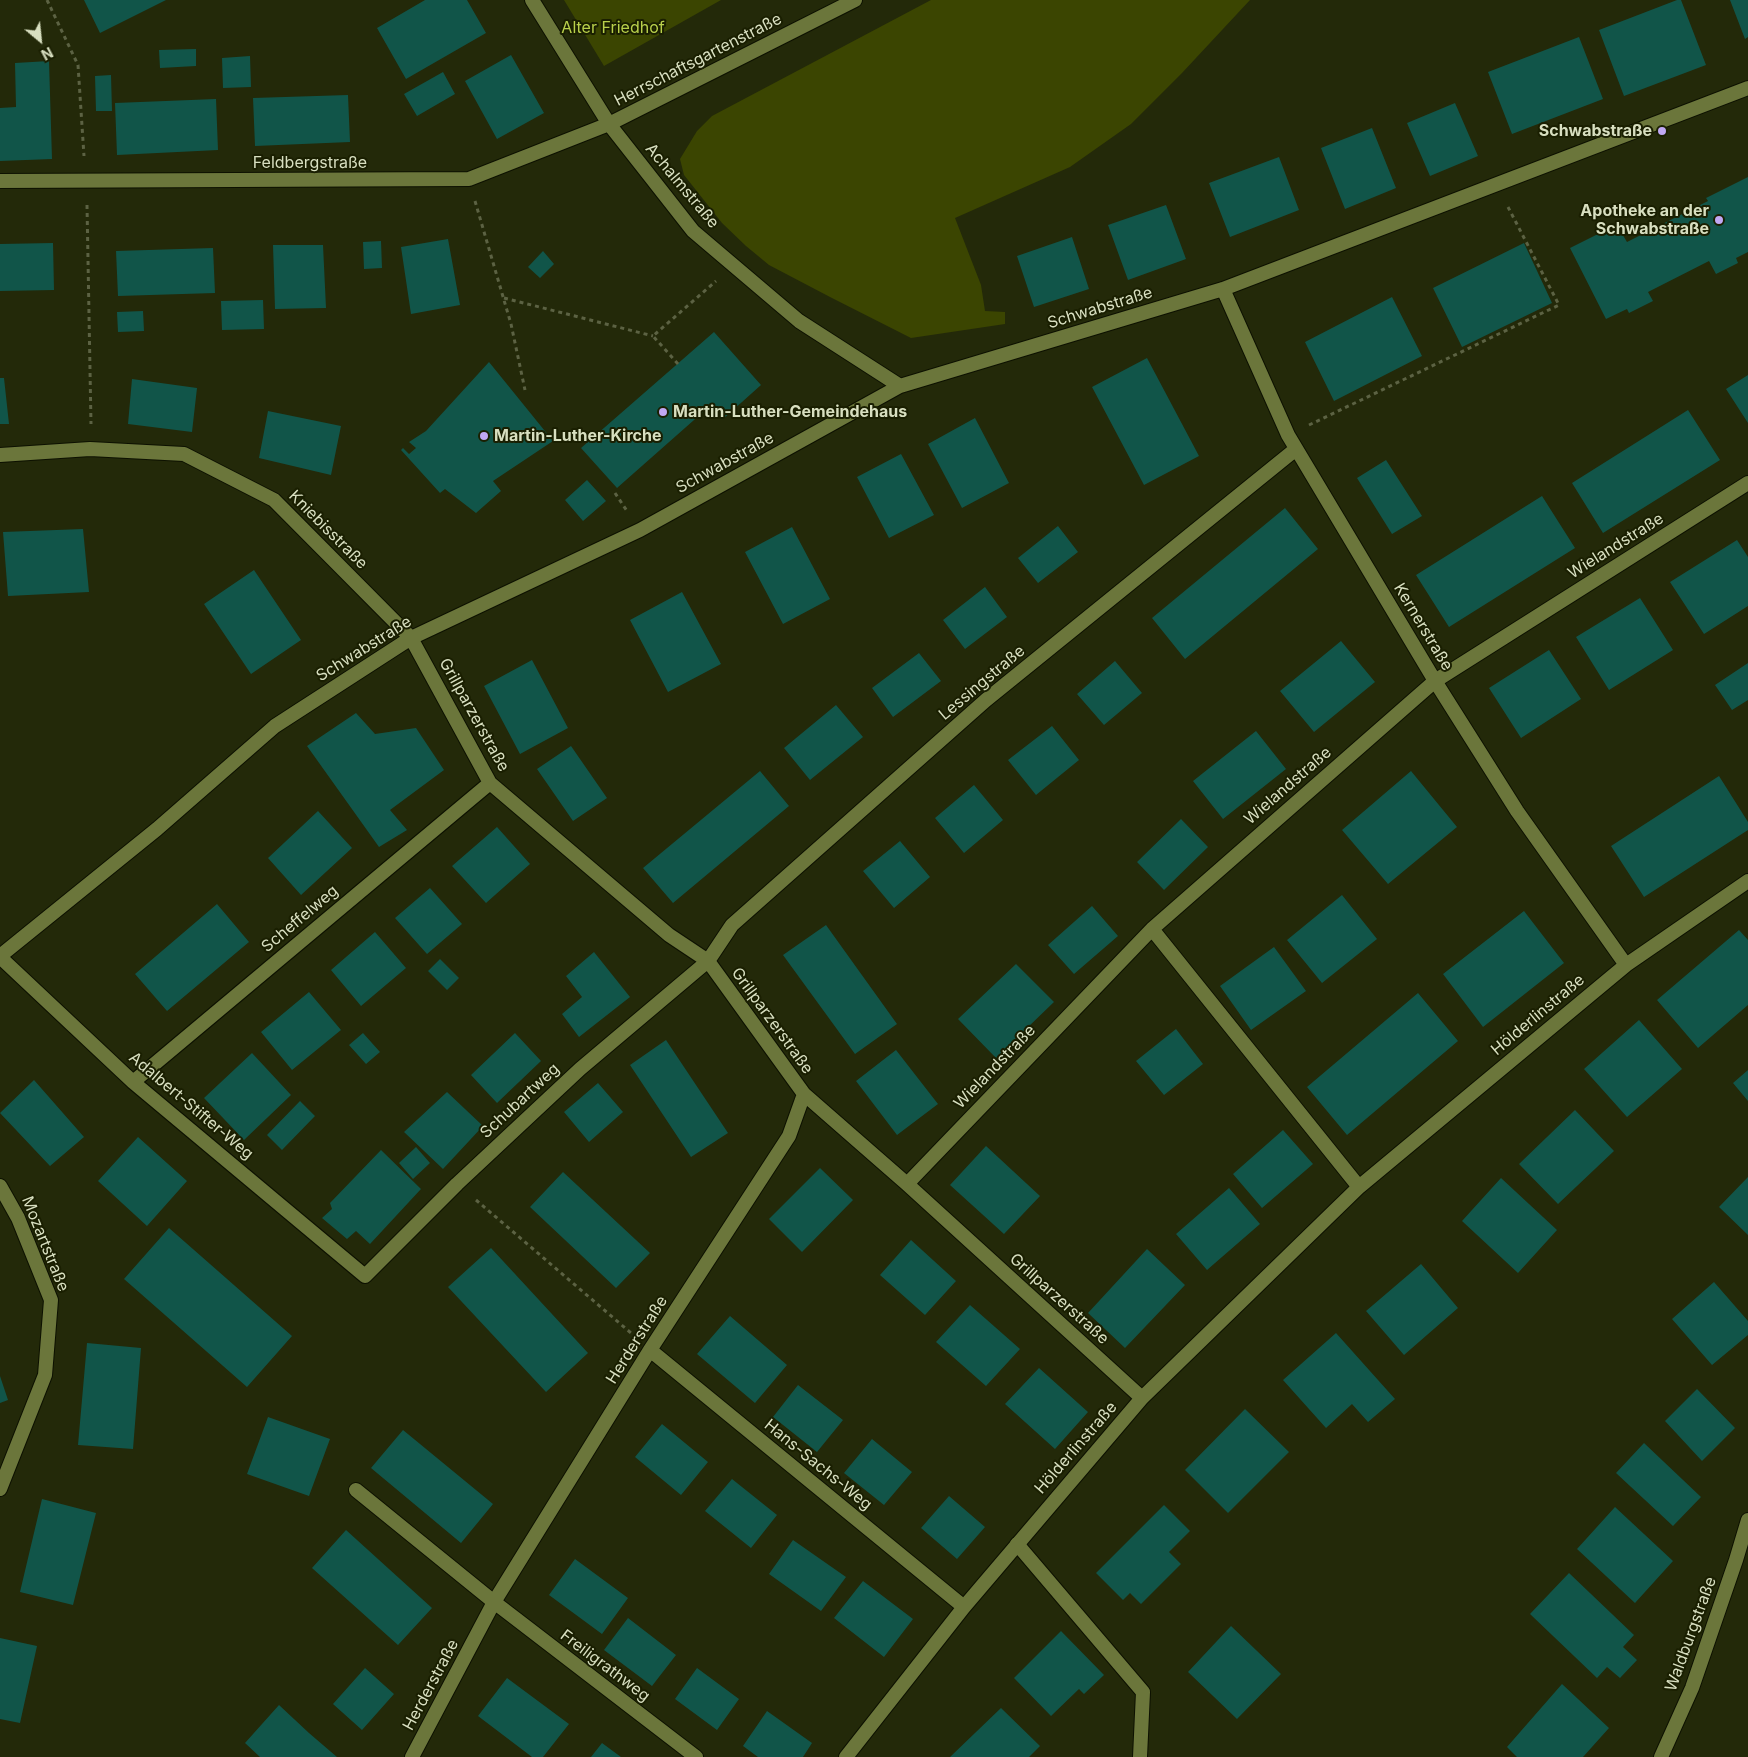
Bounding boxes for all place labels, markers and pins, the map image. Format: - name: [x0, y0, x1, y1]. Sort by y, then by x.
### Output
- place label: Schwabstraße: [1539, 121, 1652, 141]
- marker: Schwabstraße: [1656, 125, 1668, 137]
- place label: Apotheke an der Schwabstraße: [1580, 201, 1709, 239]
- marker: Apotheke an der Schwabstraße: [1713, 214, 1725, 226]
- place label: Martin-Luther-Gemeindehaus: [673, 402, 907, 422]
- marker: Martin-Luther-Gemeindehaus: [657, 406, 669, 418]
- place label: Martin-Luther-Kirche: [494, 426, 661, 446]
- marker: Martin-Luther-Kirche: [478, 430, 490, 442]

